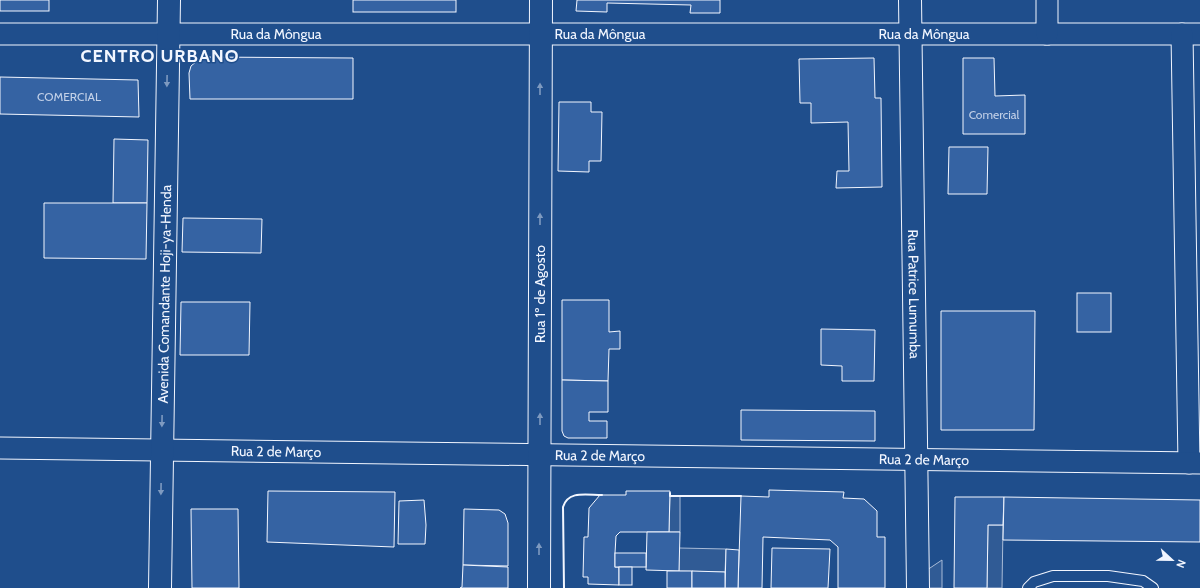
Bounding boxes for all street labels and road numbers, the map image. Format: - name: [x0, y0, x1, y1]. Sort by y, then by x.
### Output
- street label: Rua da Môngua: [231, 25, 322, 43]
- street label: Rua da Môngua: [555, 25, 646, 43]
- street label: Rua da Môngua: [879, 25, 970, 43]
- street label: Avenida Comandante Hoji-ya-Henda: [154, 184, 175, 404]
- street label: Rua Patrice Lumumba: [904, 229, 924, 359]
- street label: Rua 1º de Agosto: [531, 245, 549, 343]
- street label: Rua 2 de Março: [231, 442, 322, 461]
- street label: Rua 2 de Março: [555, 446, 646, 465]
- street label: Rua 2 de Março: [879, 450, 970, 469]

